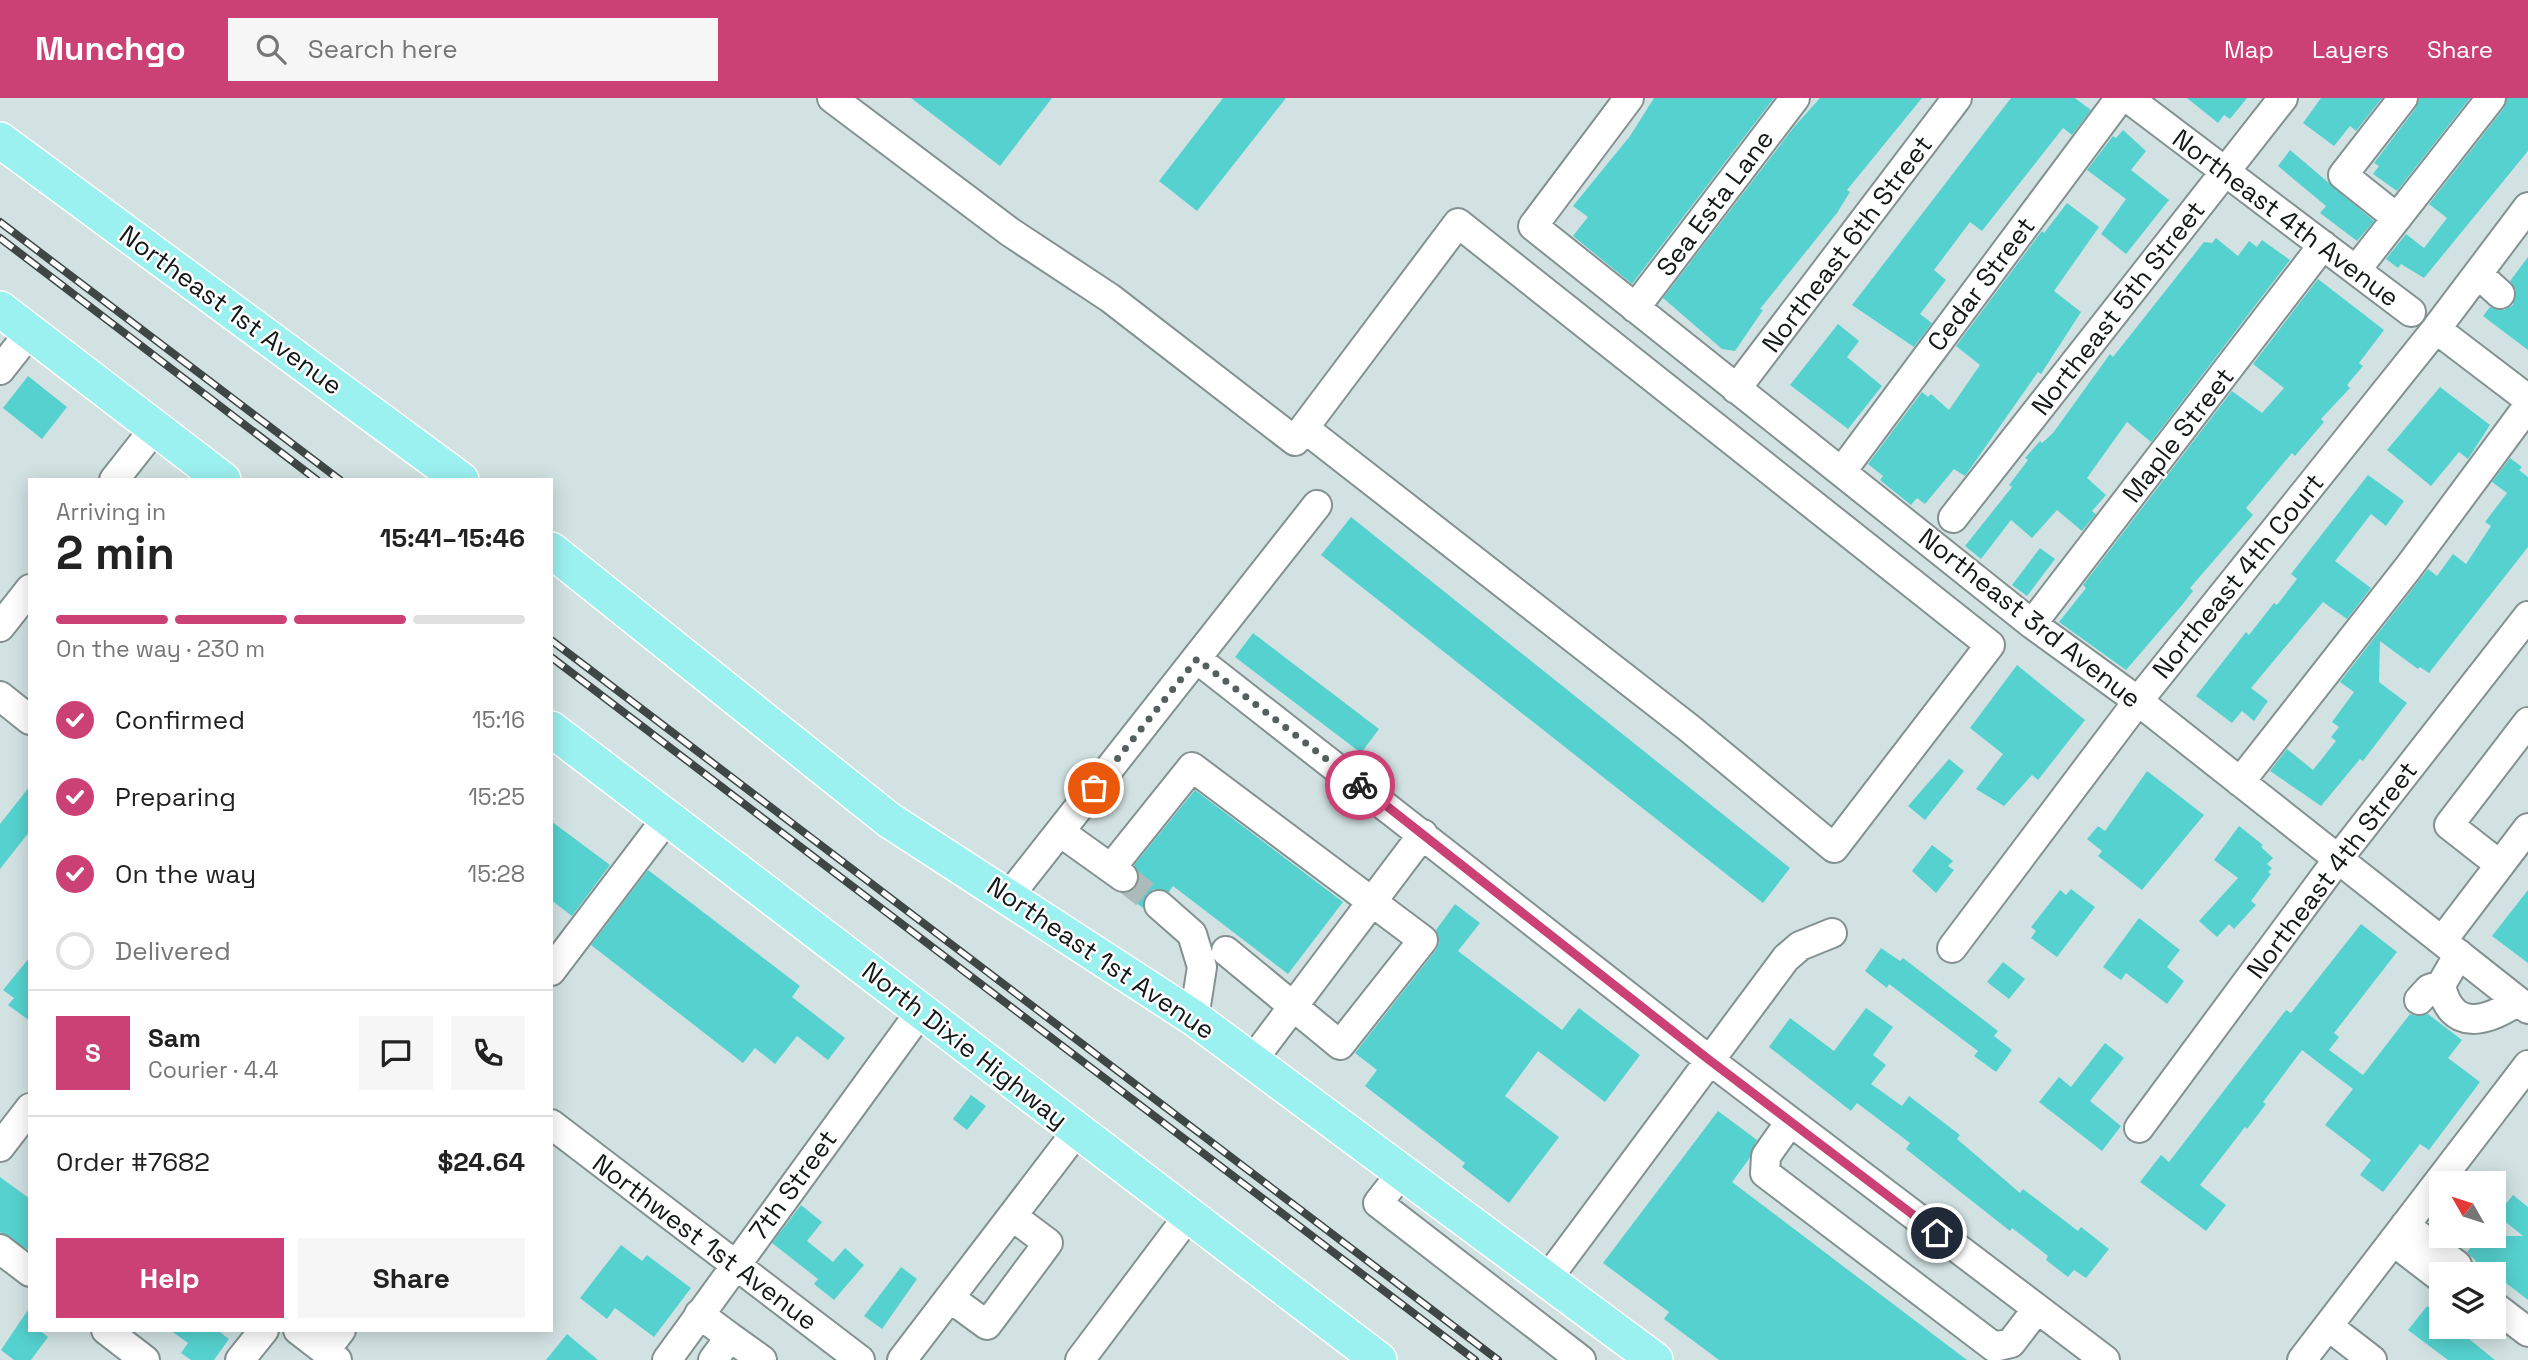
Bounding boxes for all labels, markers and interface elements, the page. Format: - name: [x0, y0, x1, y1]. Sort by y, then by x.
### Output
- search box: [228, 18, 718, 81]
- text: Munchgo: [35, 28, 186, 70]
- icon: search: [252, 30, 290, 68]
- text: Search here: [308, 32, 458, 66]
- text: Map: [2224, 34, 2274, 65]
- text: Layers: [2312, 34, 2389, 65]
- text: Share: [2427, 34, 2493, 65]
- street label: Northeast 4th Avenue: [2166, 121, 2406, 315]
- street label: Sea Esta Lane: [1649, 123, 1781, 283]
- street label: Northeast 6th Street: [1754, 129, 1940, 359]
- street label: Northeast 5th Street: [2024, 194, 2212, 422]
- street label: Cedar Street: [1919, 210, 2043, 358]
- street label: Northeast 1st Avenue: [113, 218, 349, 402]
- street label: Maple Street: [2115, 361, 2241, 509]
- street label: Northeast 4th Court: [2145, 466, 2331, 686]
- text: Arriving in: [56, 497, 166, 527]
- street label: Northeast 3rd Avenue: [1912, 520, 2148, 716]
- text: 15:41–15:46: [380, 521, 525, 555]
- text: 2 min: [56, 524, 175, 582]
- text: On the way · 230 m: [56, 634, 265, 664]
- icon: check: [56, 701, 94, 739]
- text: Confirmed: [115, 703, 245, 737]
- text: 15:16: [472, 705, 525, 735]
- courier: [1325, 750, 1395, 820]
- street label: Northeast 4th Street: [2239, 755, 2425, 985]
- pin: [1064, 758, 1124, 818]
- icon: bike: [1341, 766, 1379, 804]
- icon: bag: [1075, 769, 1113, 807]
- icon: check: [56, 778, 94, 816]
- text: Preparing: [115, 780, 236, 814]
- text: 15:25: [468, 782, 525, 812]
- icon: check: [56, 855, 94, 893]
- text: On the way: [115, 857, 256, 891]
- text: 15:28: [468, 859, 525, 889]
- street label: Northeast 1st Avenue: [981, 869, 1221, 1047]
- text: Delivered: [115, 934, 231, 968]
- street label: North Dixie Highway: [855, 954, 1075, 1136]
- button: chat: [359, 1016, 433, 1090]
- button: phone: [451, 1016, 525, 1090]
- text: Sam: [148, 1021, 201, 1055]
- text: S: [85, 1036, 101, 1070]
- text: Courier · 4.4: [148, 1055, 278, 1085]
- street label: 7th Street: [741, 1123, 845, 1247]
- text: Order #7682: [56, 1145, 210, 1179]
- text: $24.64: [438, 1145, 525, 1179]
- street label: Northwest 1st Avenue: [586, 1146, 824, 1338]
- north arrow: [2429, 1171, 2506, 1248]
- map controls: [2429, 1171, 2506, 1339]
- pin: [1907, 1203, 1967, 1263]
- icon: home: [1918, 1214, 1956, 1252]
- button: Help: [56, 1238, 284, 1318]
- button: Share: [298, 1238, 525, 1318]
- button: layers: [2429, 1262, 2506, 1339]

